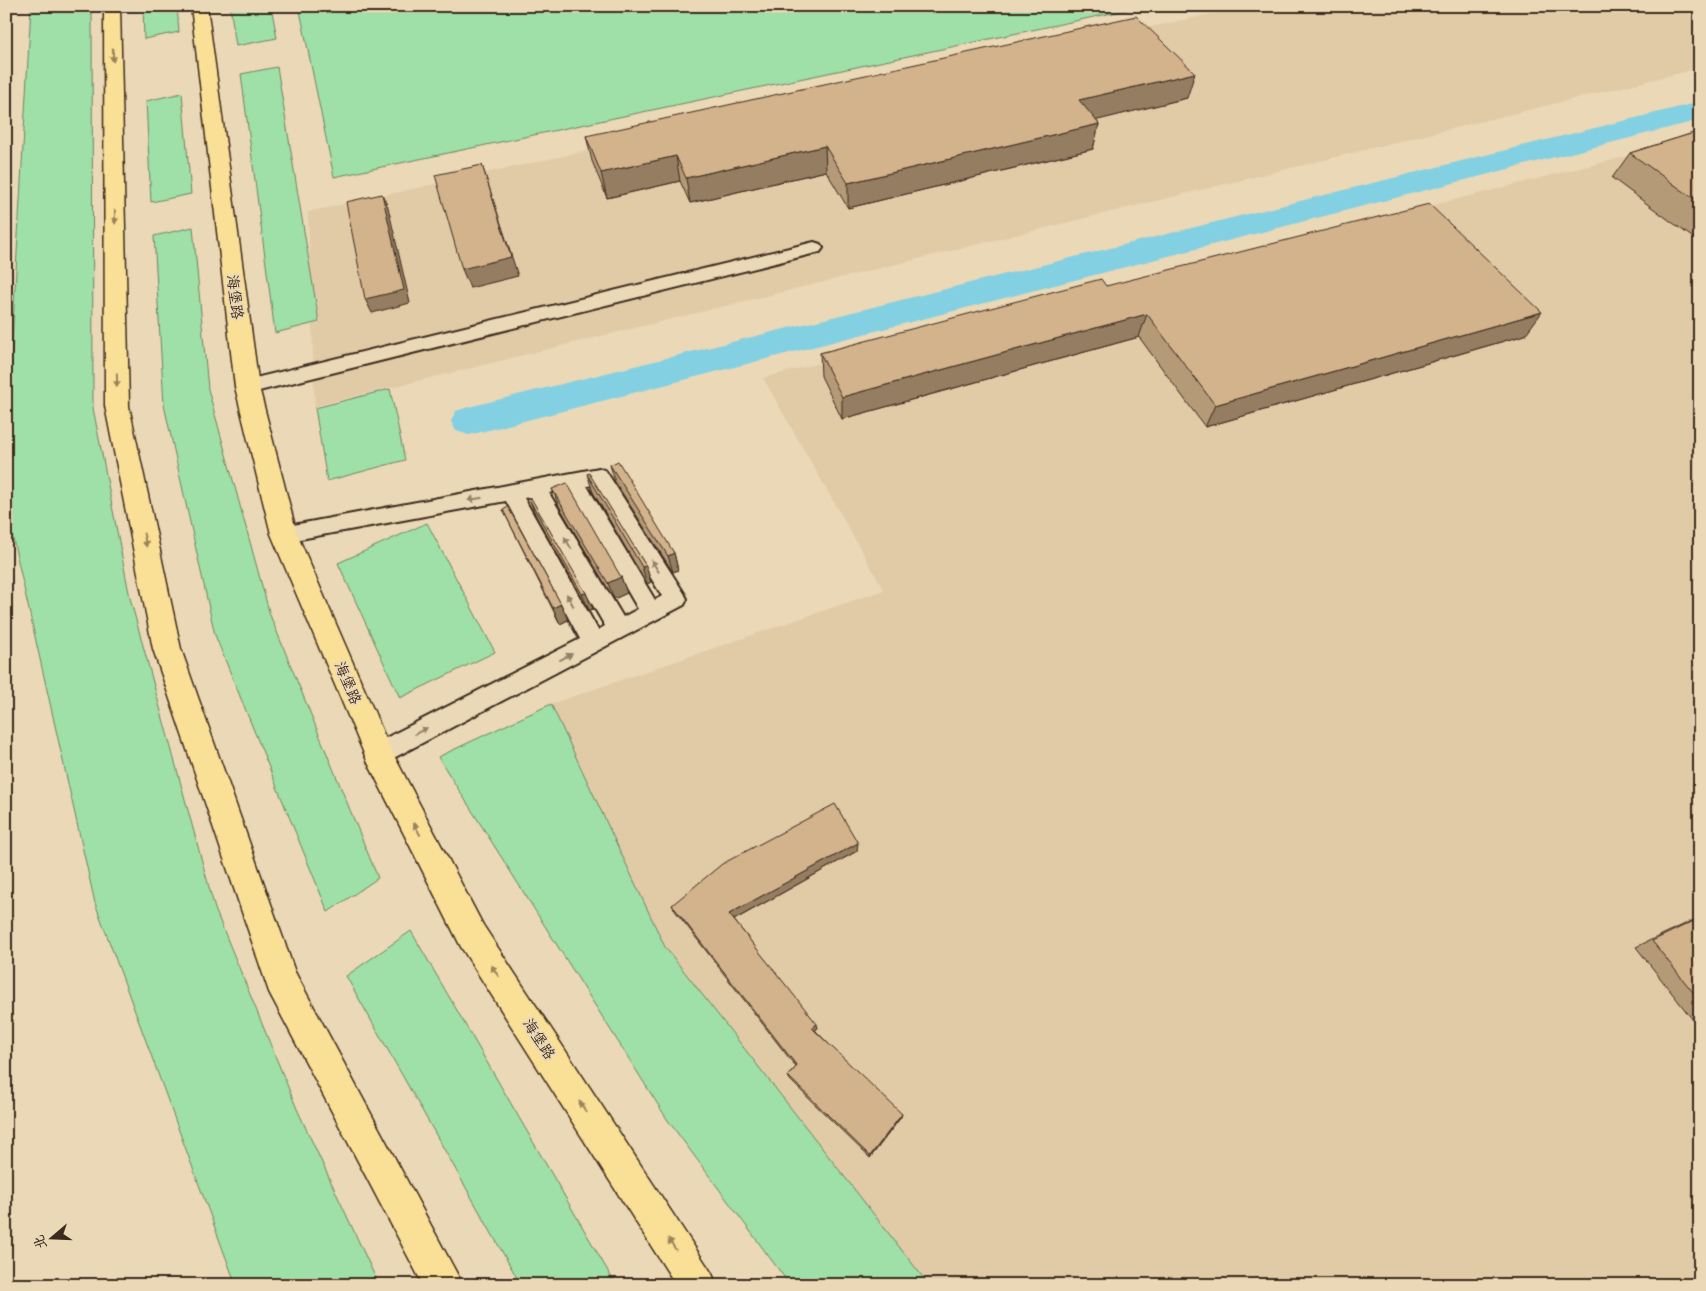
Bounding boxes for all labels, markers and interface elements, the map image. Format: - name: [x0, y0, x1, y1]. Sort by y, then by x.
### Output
- one-way arrow: [109, 47, 117, 63]
- one-way arrow: [111, 210, 119, 226]
- street label: 海堡路: [223, 274, 247, 320]
- one-way arrow: [113, 372, 121, 388]
- one-way arrow: [467, 495, 483, 503]
- one-way arrow: [141, 532, 149, 547]
- one-way arrow: [563, 536, 572, 550]
- one-way arrow: [651, 560, 660, 573]
- one-way arrow: [566, 593, 574, 608]
- one-way arrow: [559, 653, 573, 661]
- street label: 海堡路: [331, 659, 365, 707]
- one-way arrow: [414, 727, 429, 735]
- one-way arrow: [413, 821, 421, 836]
- one-way arrow: [490, 964, 500, 978]
- street label: 海堡路: [519, 1015, 559, 1063]
- one-way arrow: [579, 1101, 588, 1114]
- north arrow: [28, 1214, 78, 1264]
- text: 北: [30, 1233, 50, 1251]
- one-way arrow: [667, 1237, 676, 1250]

